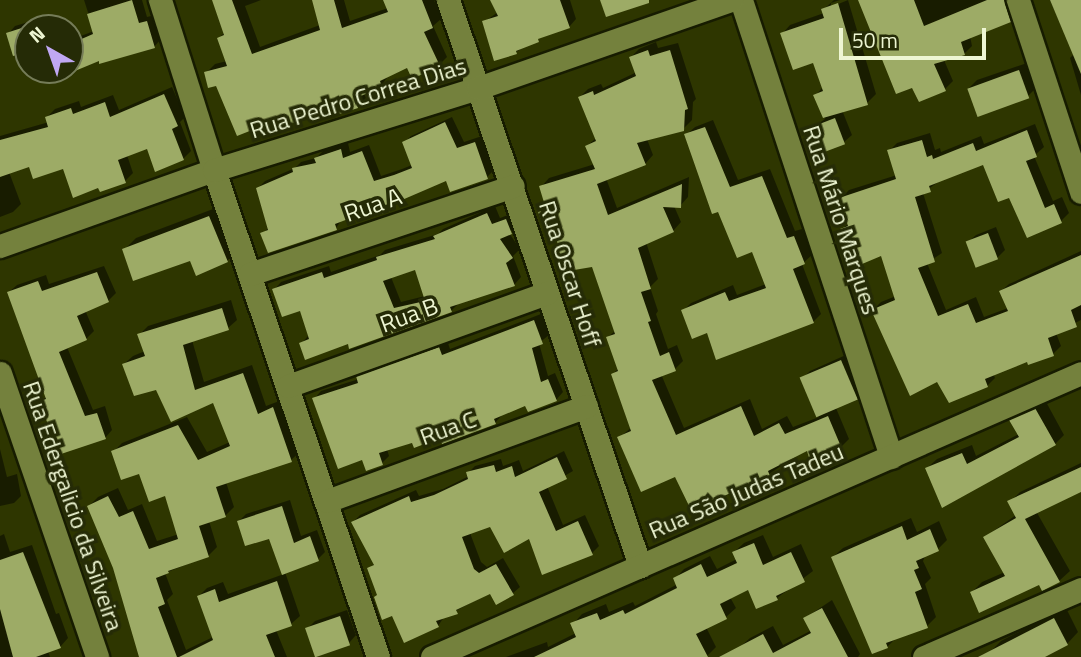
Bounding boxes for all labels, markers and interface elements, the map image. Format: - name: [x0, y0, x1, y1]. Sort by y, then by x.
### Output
- north arrow: [14, 14, 84, 84]
- scale bar: [843, 14, 990, 58]
- text: N: [22, 19, 51, 49]
- text: 50 m: [852, 24, 898, 56]
- street label: Rua Pedro Correa Dias: [246, 51, 470, 145]
- street label: Rua Mário Marques: [797, 122, 885, 318]
- street label: Rua A: [340, 182, 406, 228]
- street label: Rua Oscar Hoff: [533, 197, 607, 351]
- street label: Rua B: [376, 291, 442, 339]
- street label: Rua Edergalicio da Silveira: [17, 377, 129, 635]
- street label: Rua C: [416, 405, 480, 451]
- street label: Rua São Judas Tadeu: [644, 437, 848, 545]

